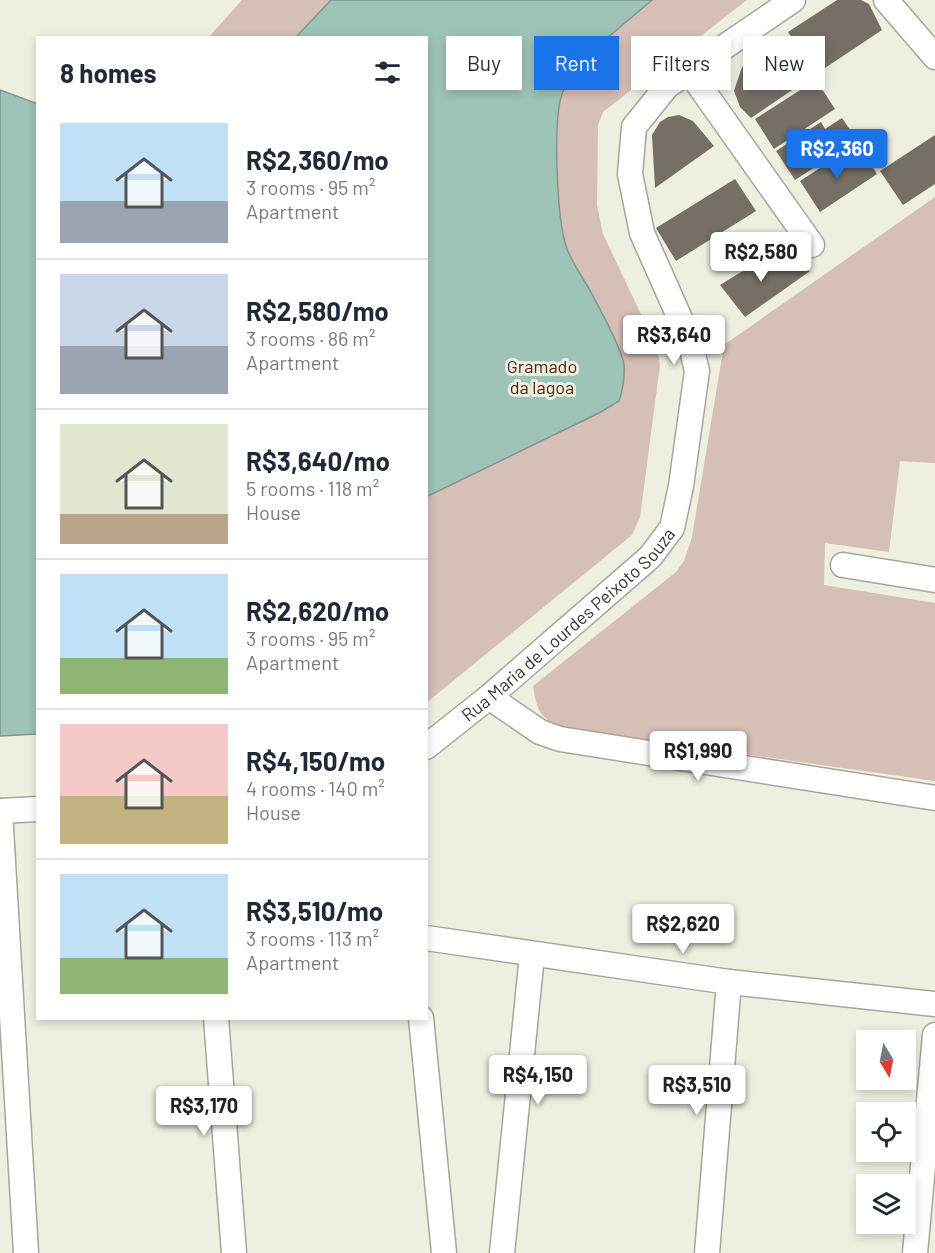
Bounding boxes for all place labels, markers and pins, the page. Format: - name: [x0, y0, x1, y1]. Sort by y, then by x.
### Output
- pin: R$2,360: [782, 129, 892, 180]
- pin: R$2,580: [706, 232, 816, 283]
- pin: R$3,640: [619, 315, 729, 366]
- pin: R$1,990: [643, 731, 753, 782]
- pin: R$2,620: [628, 904, 738, 955]
- pin: R$4,150: [483, 1055, 593, 1106]
- pin: R$3,510: [642, 1065, 752, 1116]
- pin: R$3,170: [149, 1086, 259, 1137]

